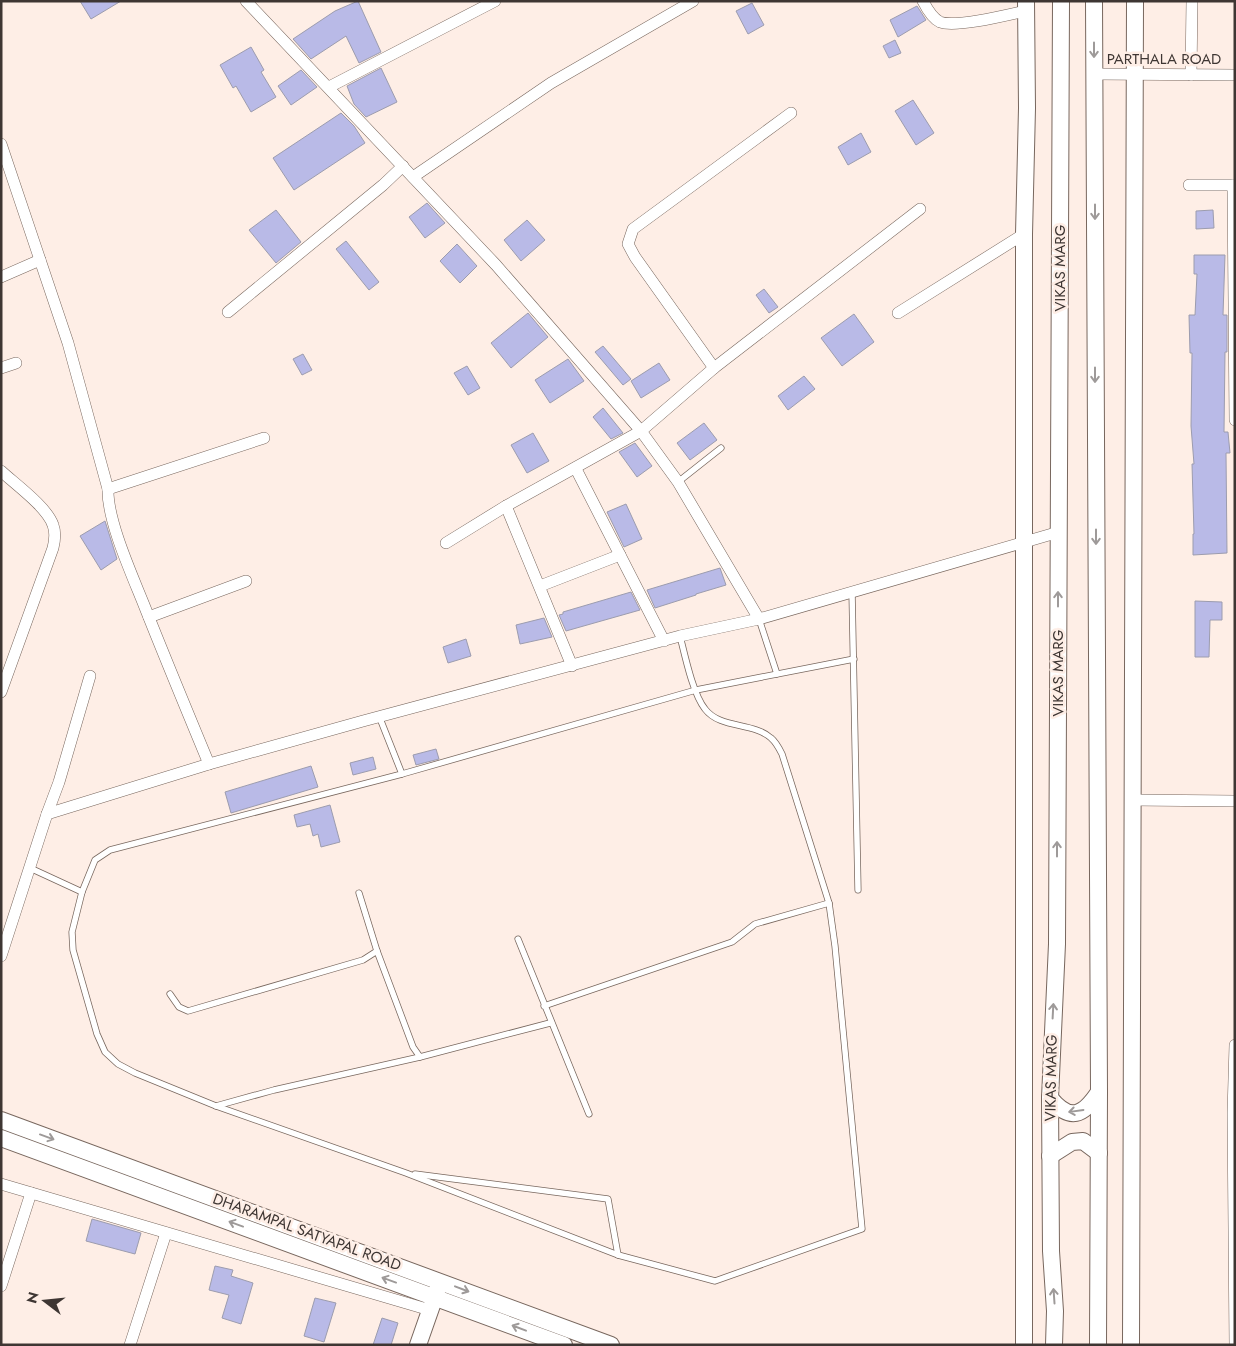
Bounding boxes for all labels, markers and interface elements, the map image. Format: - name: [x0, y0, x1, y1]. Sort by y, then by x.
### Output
- one-way arrow: [1089, 42, 1099, 58]
- street label: PARTHALA ROAD: [1107, 48, 1221, 70]
- one-way arrow: [1090, 204, 1099, 220]
- street label: VIKAS MARG: [1049, 225, 1071, 311]
- one-way arrow: [1090, 366, 1100, 383]
- one-way arrow: [1091, 529, 1101, 545]
- one-way arrow: [1053, 591, 1063, 608]
- street label: VIKAS MARG: [1047, 630, 1069, 716]
- one-way arrow: [1052, 841, 1062, 858]
- one-way arrow: [1049, 1003, 1058, 1019]
- street label: VIKAS MARG: [1039, 1034, 1063, 1122]
- one-way arrow: [1068, 1107, 1084, 1117]
- one-way arrow: [39, 1133, 54, 1142]
- street label: DHARAMPAL SATYAPAL ROAD: [210, 1188, 404, 1276]
- one-way arrow: [229, 1219, 245, 1228]
- one-way arrow: [382, 1275, 397, 1284]
- north arrow: [20, 1276, 70, 1326]
- one-way arrow: [454, 1285, 470, 1294]
- one-way arrow: [1050, 1288, 1059, 1304]
- text: N: [21, 1289, 44, 1306]
- one-way arrow: [511, 1323, 527, 1332]

